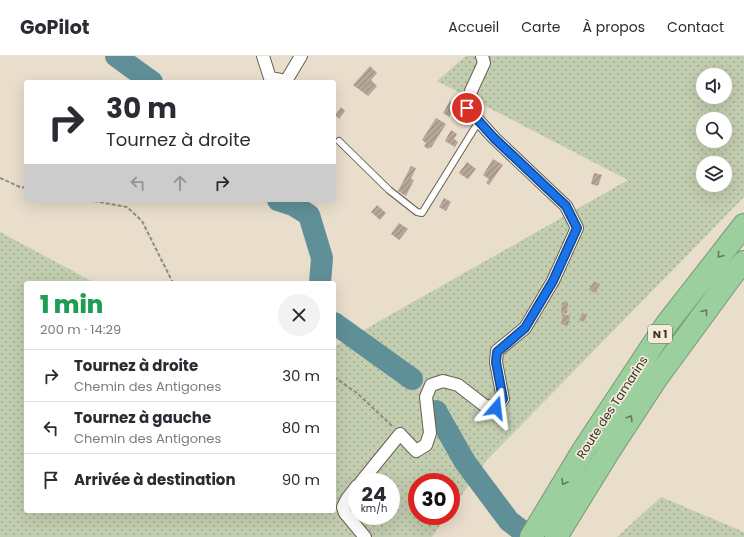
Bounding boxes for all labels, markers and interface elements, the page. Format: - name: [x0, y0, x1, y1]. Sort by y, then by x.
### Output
- text: GoPilot: [20, 14, 89, 41]
- text: Accueil: [448, 17, 499, 37]
- text: Carte: [521, 17, 561, 37]
- text: À propos: [583, 17, 645, 37]
- text: Contact: [667, 17, 724, 37]
- map controls: [696, 68, 732, 192]
- button: sound: [696, 68, 732, 104]
- text: 30 m: [106, 89, 177, 128]
- pin: [450, 91, 484, 125]
- icon: right: [40, 96, 92, 148]
- icon: arrive: [456, 97, 478, 119]
- button: search: [696, 112, 732, 148]
- text: Tournez à droite: [106, 127, 251, 152]
- button: layers: [696, 156, 732, 192]
- icon: left: [127, 172, 149, 194]
- icon: ahead: [169, 172, 191, 194]
- icon: right: [211, 172, 233, 194]
- one-way arrow: [718, 251, 725, 258]
- text: 1 min: [40, 288, 103, 321]
- button: close: [278, 294, 320, 336]
- one-way arrow: [700, 310, 707, 317]
- text: 200 m · 14:29: [40, 320, 121, 339]
- road number: N 1: [648, 325, 672, 343]
- street label: Route des Tamarins: [572, 352, 652, 462]
- text: Tournez à droite: [74, 355, 198, 376]
- icon: right: [40, 365, 62, 387]
- text: 30 m: [282, 365, 320, 386]
- text: Chemin des Antigones: [74, 377, 221, 396]
- position arrow: [475, 387, 517, 429]
- text: Tournez à gauche: [74, 407, 211, 428]
- one-way arrow: [625, 415, 633, 422]
- icon: left: [40, 417, 62, 439]
- text: 80 m: [282, 417, 320, 438]
- text: Chemin des Antigones: [74, 429, 221, 448]
- icon: arrive: [40, 469, 62, 491]
- text: Arrivée à destination: [74, 469, 236, 490]
- text: 90 m: [282, 469, 320, 490]
- speed limit sign: 30: [408, 473, 460, 525]
- one-way arrow: [562, 478, 569, 485]
- text: 24: [362, 480, 386, 508]
- text: km/h: [361, 501, 387, 516]

